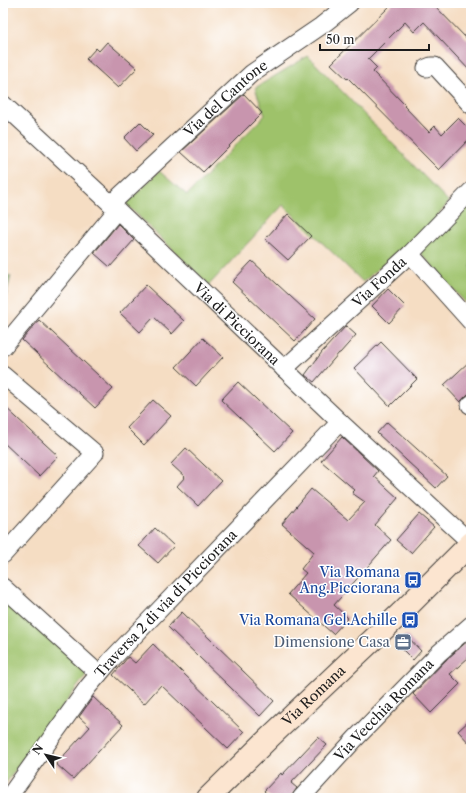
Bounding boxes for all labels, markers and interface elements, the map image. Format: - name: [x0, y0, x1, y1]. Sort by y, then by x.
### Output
- scale bar: [320, 26, 429, 52]
- text: 50 m: [326, 32, 355, 47]
- street label: Via del Cantone: [179, 56, 271, 141]
- street label: Via Fonda: [348, 252, 411, 312]
- street label: Via di Picciorana: [189, 278, 284, 370]
- street label: Traversa 2 di via di Picciorana: [91, 525, 241, 681]
- place label: Via Romana Ang.Picciorana: [298, 563, 401, 597]
- bus stop icon: Via Romana Ang.Picciorana: [403, 570, 423, 590]
- bus stop icon: Via Romana Gel.Achille: [400, 610, 420, 630]
- place label: Via Romana Gel.Achille: [238, 611, 397, 629]
- office icon: Dimensione Casa: [393, 632, 413, 652]
- place label: Dimensione Casa: [274, 633, 391, 651]
- street label: Via Vecchia Romana: [330, 654, 438, 766]
- street label: Via Romana: [277, 661, 349, 731]
- north arrow: [26, 735, 66, 775]
- text: N: [29, 741, 47, 757]

